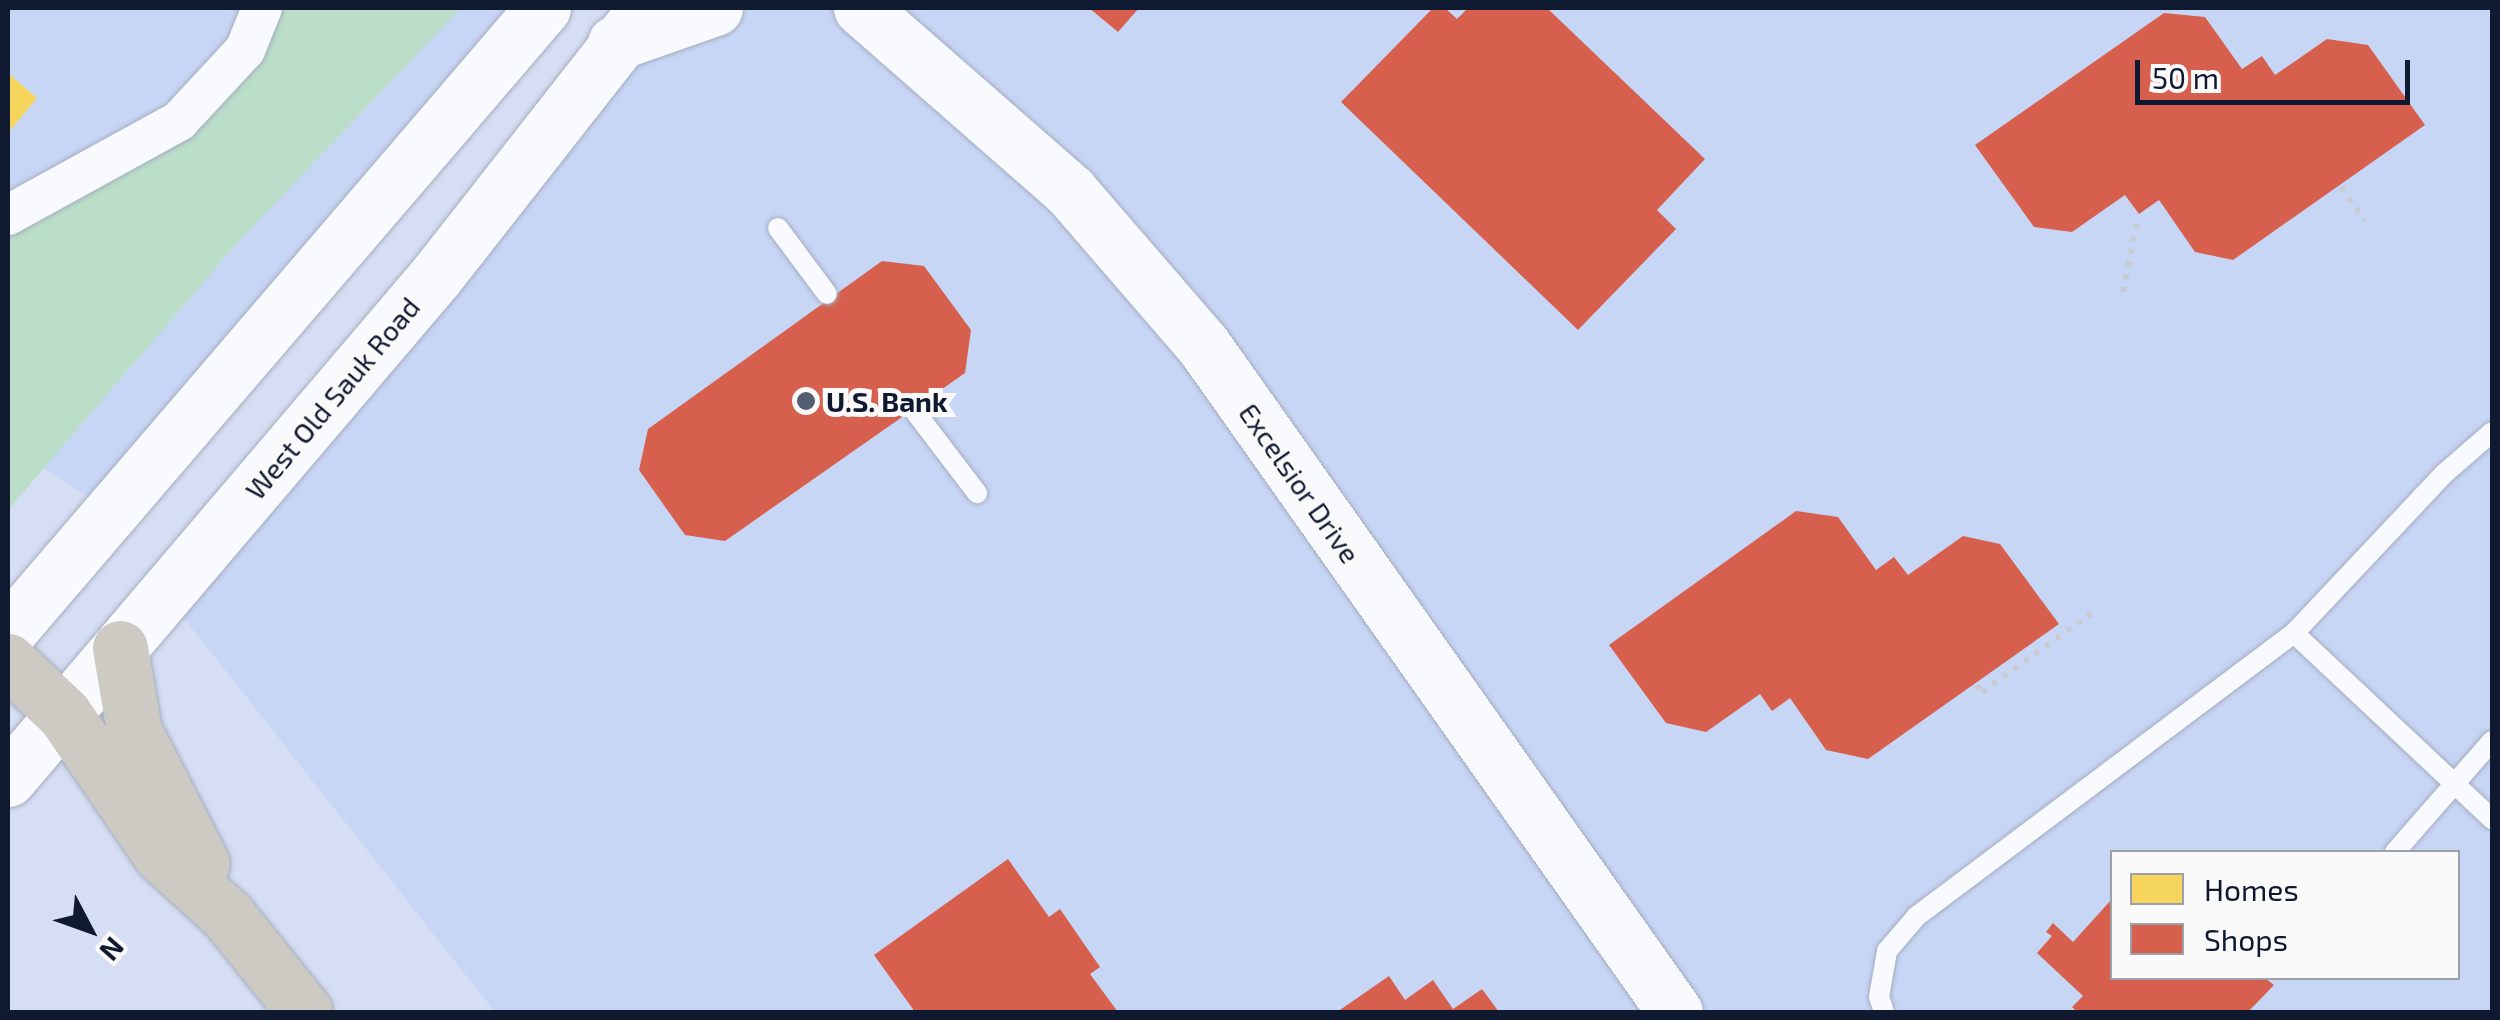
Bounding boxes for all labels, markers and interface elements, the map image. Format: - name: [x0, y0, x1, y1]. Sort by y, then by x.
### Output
- scale bar: [2140, 40, 2415, 102]
- text: 50 m: [2152, 59, 2219, 95]
- street label: West Old Sauk Road: [238, 290, 426, 506]
- place label: U.S. Bank: [826, 384, 948, 418]
- marker: U.S. Bank: [795, 390, 817, 412]
- street label: Excelsior Drive: [1232, 396, 1368, 570]
- legend: [2110, 850, 2460, 980]
- text: Homes: [2204, 871, 2299, 907]
- north arrow: [40, 880, 140, 980]
- text: Shops: [2204, 921, 2288, 957]
- text: N: [93, 931, 132, 968]

